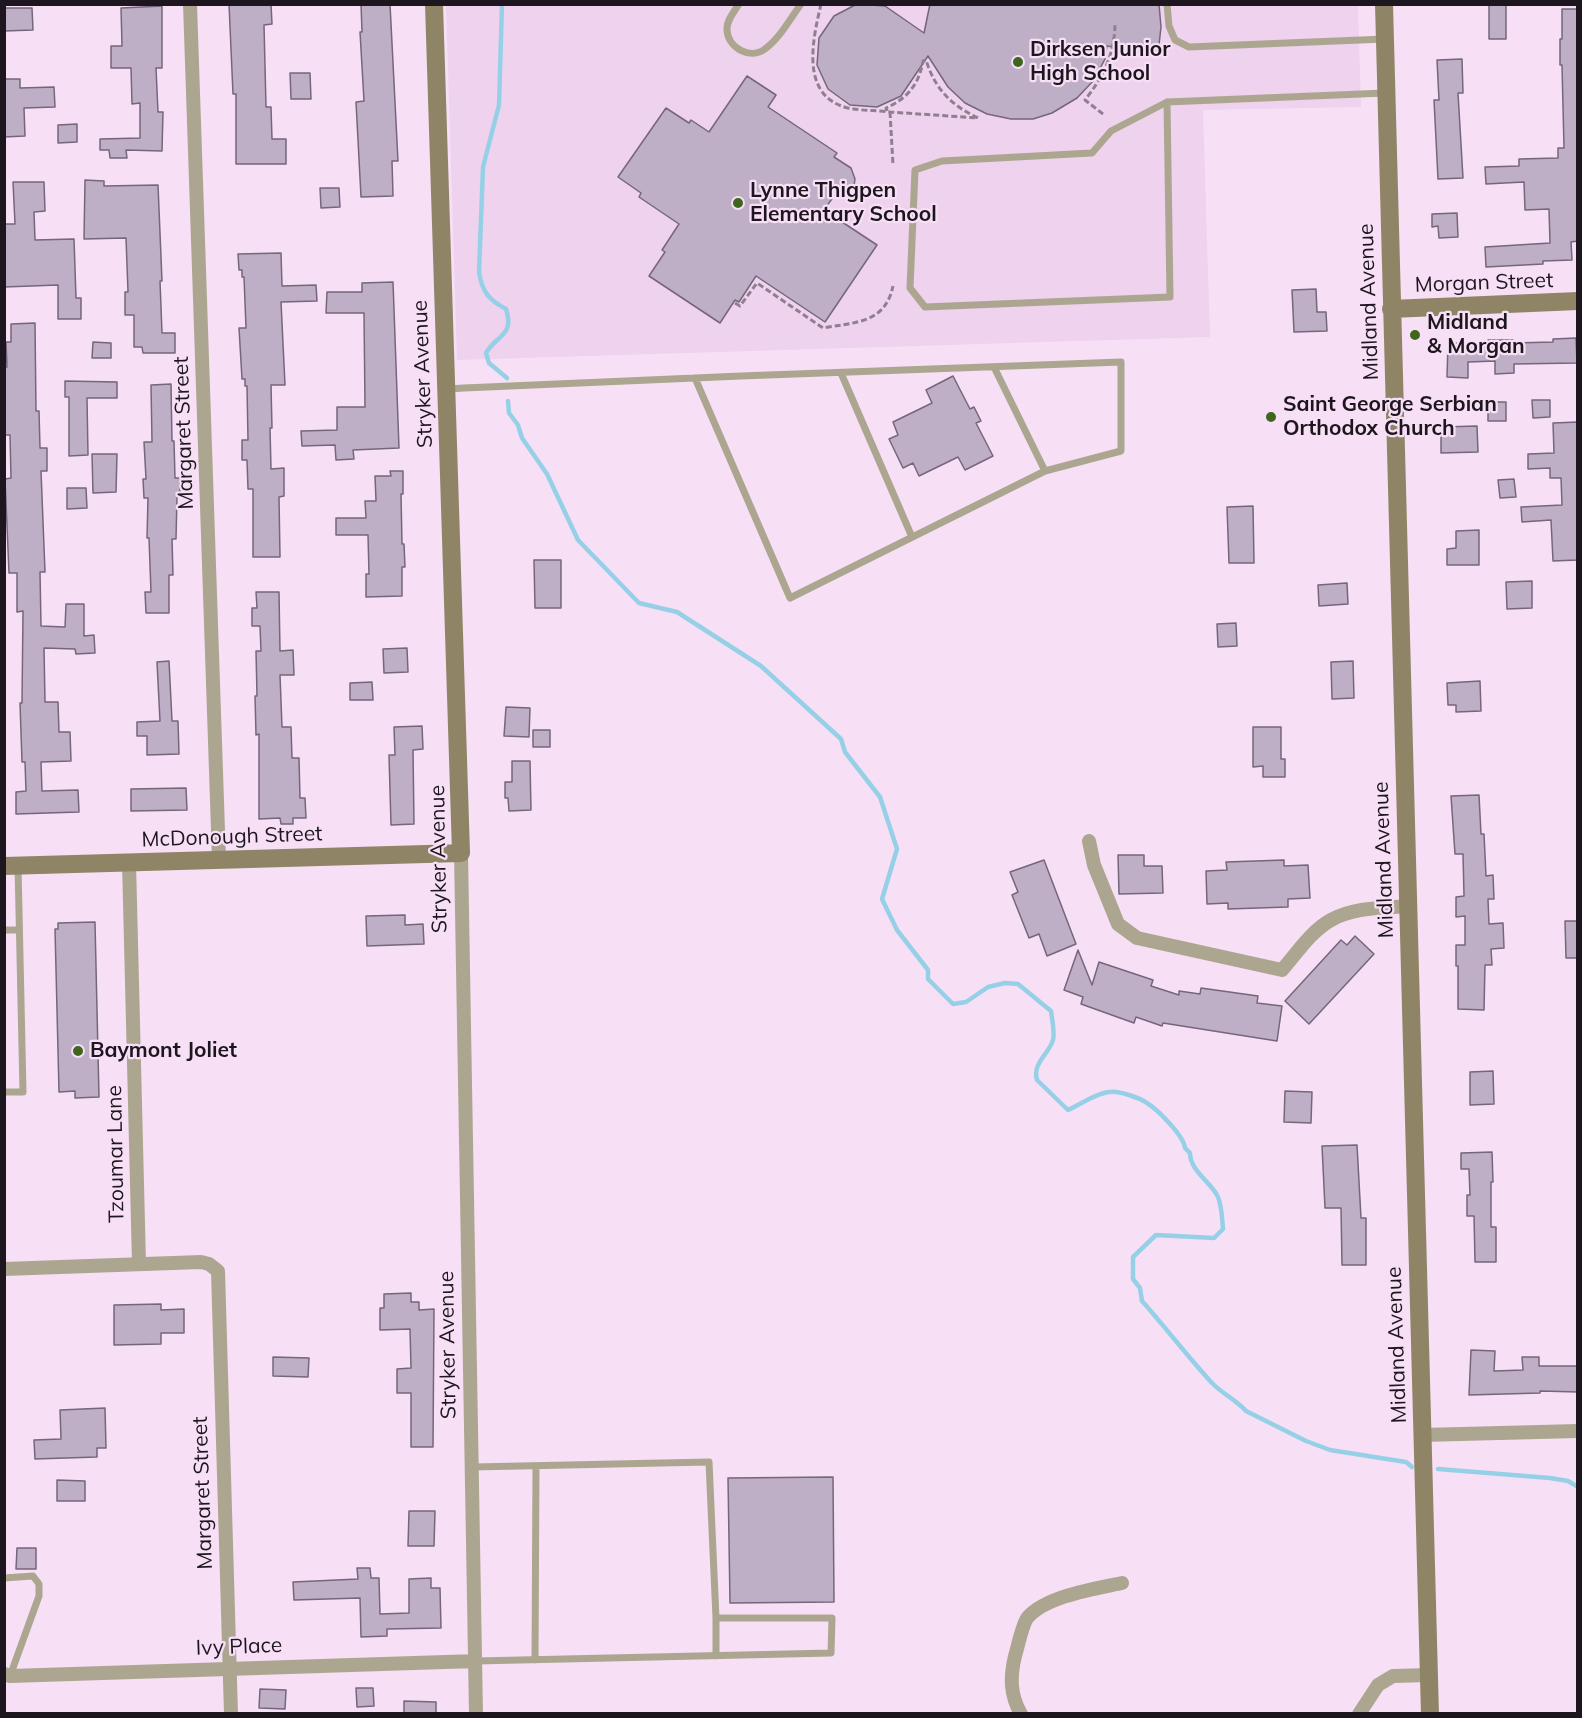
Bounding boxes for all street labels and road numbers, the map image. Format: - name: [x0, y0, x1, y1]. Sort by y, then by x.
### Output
- street label: Midland Avenue: [1354, 223, 1384, 381]
- street label: Morgan Street: [1414, 268, 1554, 298]
- street label: Stryker Avenue: [408, 300, 438, 448]
- street label: Margaret Street: [169, 356, 199, 510]
- street label: Midland Avenue: [1369, 781, 1399, 939]
- street label: Stryker Avenue: [425, 785, 453, 933]
- street label: McDonough Street: [141, 821, 323, 853]
- street label: Tzoumar Lane: [102, 1085, 130, 1223]
- street label: Midland Avenue: [1382, 1266, 1412, 1424]
- street label: Stryker Avenue: [434, 1271, 462, 1419]
- street label: Margaret Street: [188, 1416, 218, 1570]
- street label: Ivy Place: [195, 1633, 283, 1661]

